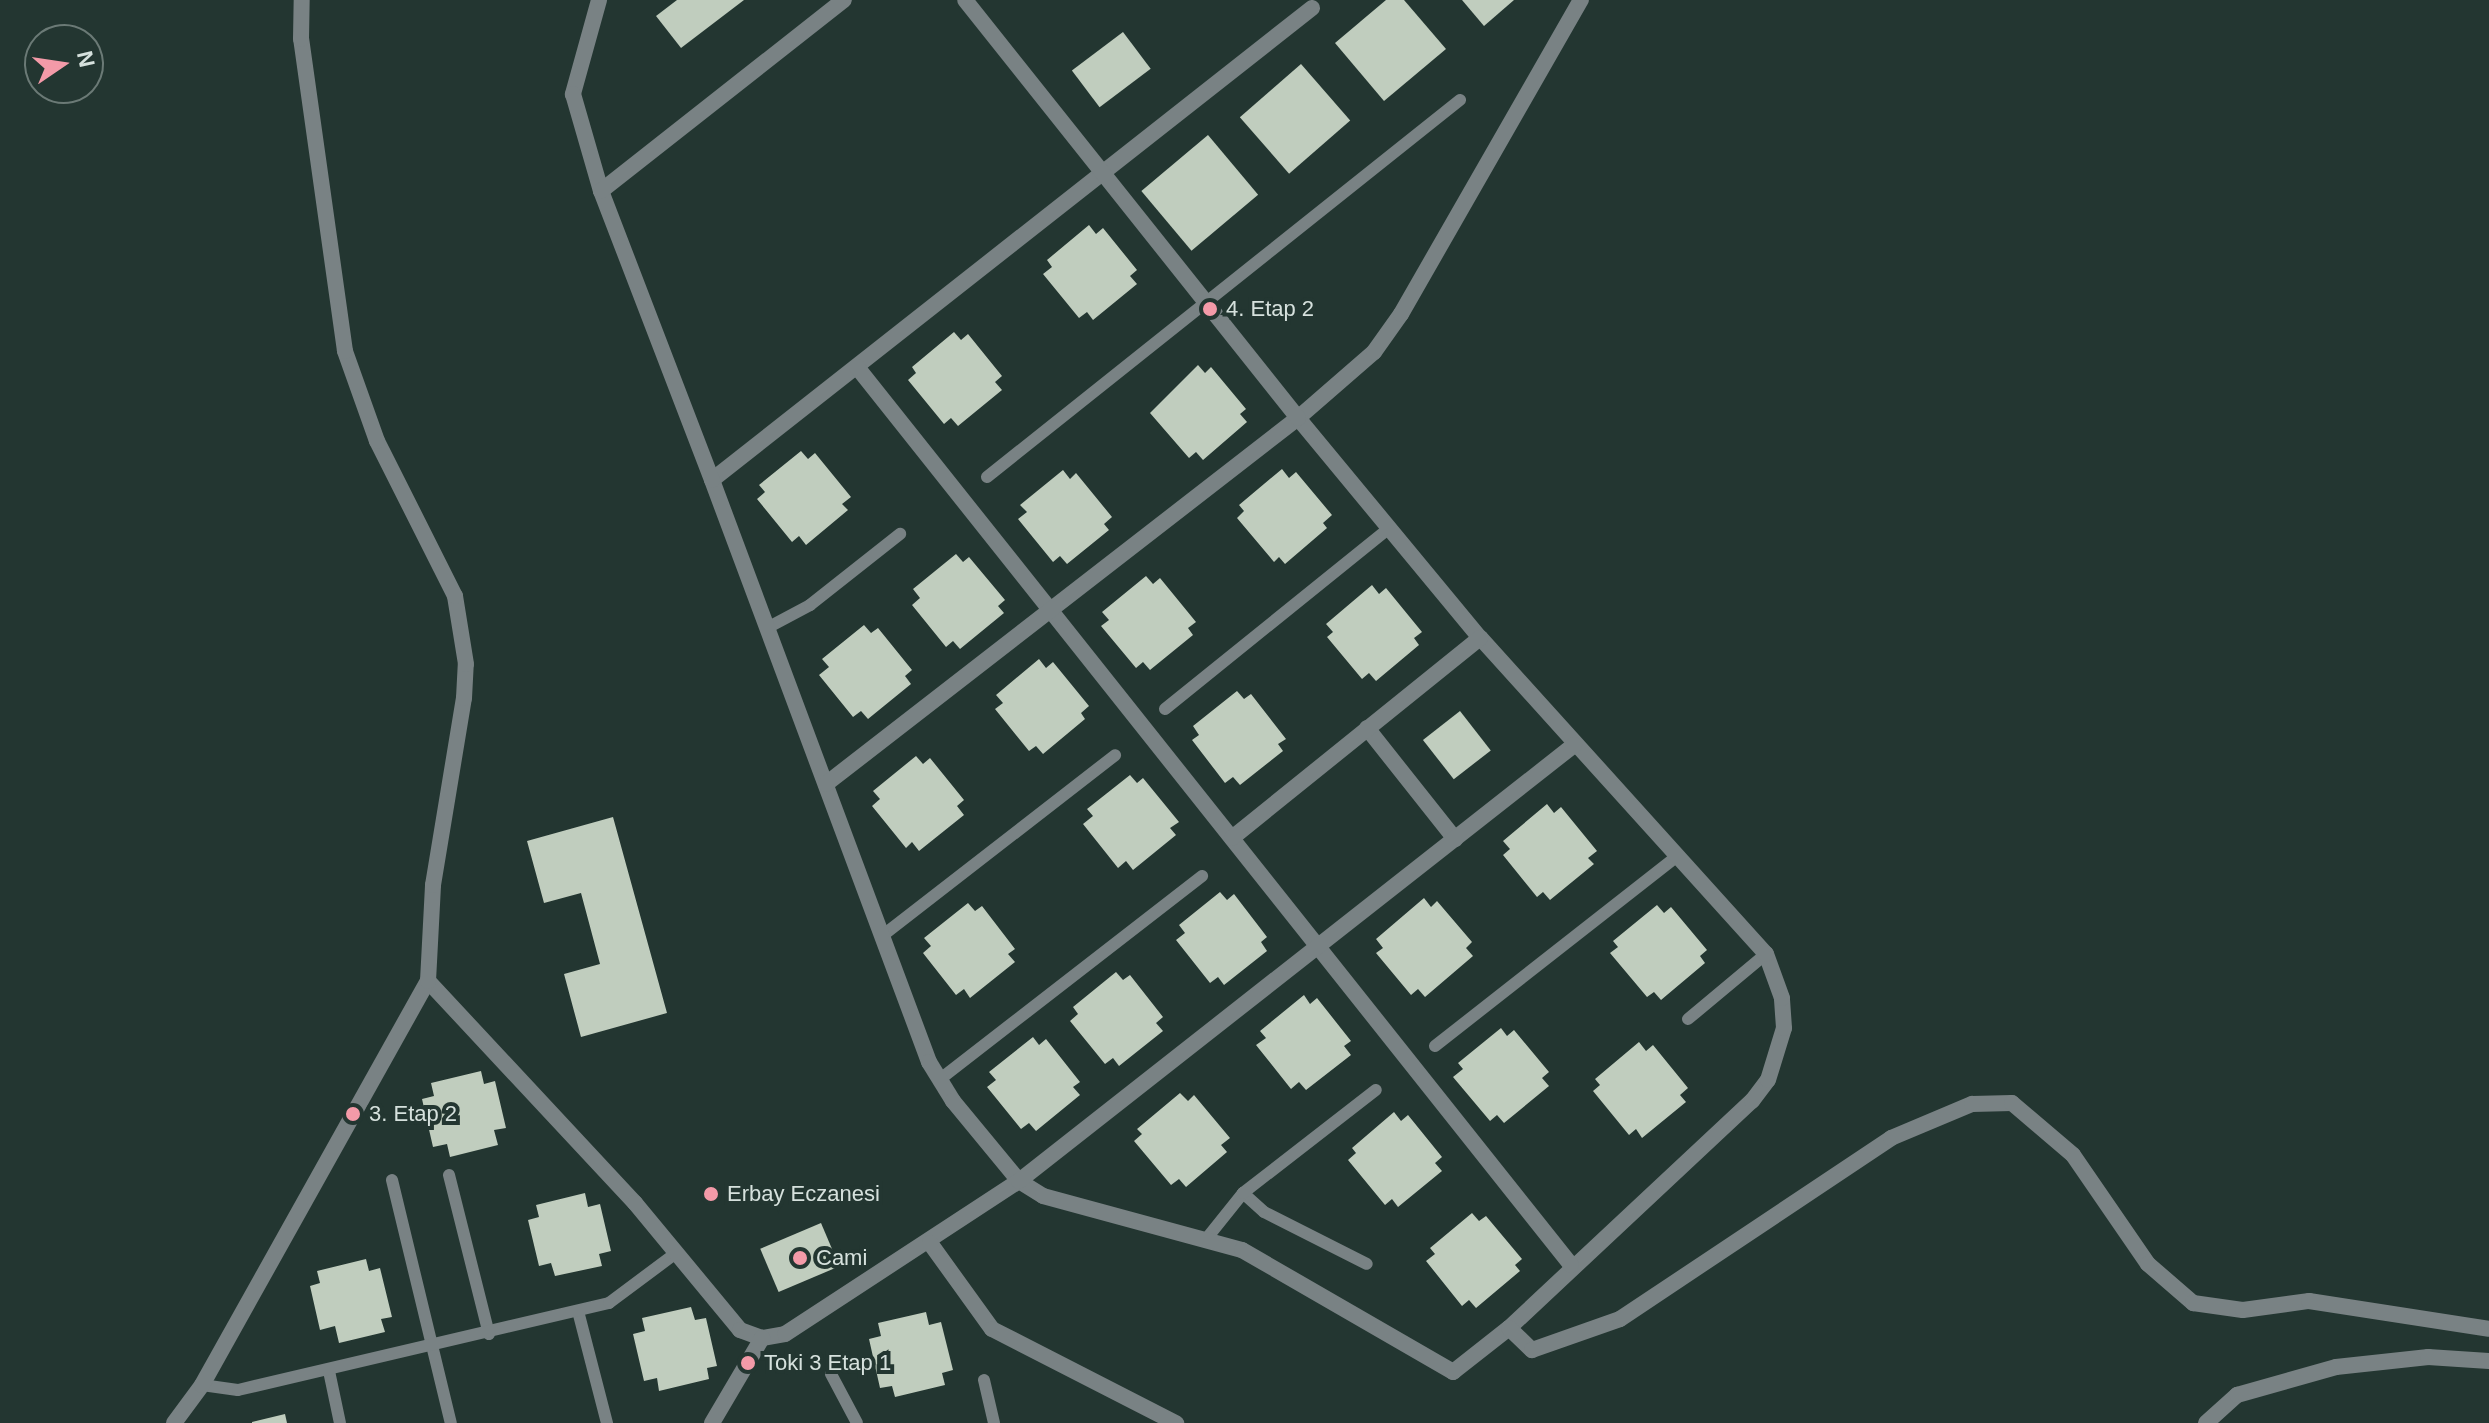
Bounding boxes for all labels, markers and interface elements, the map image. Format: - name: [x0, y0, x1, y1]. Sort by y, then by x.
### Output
- north arrow: [24, 24, 104, 104]
- text: N: [72, 48, 100, 69]
- place label: 4. Etap 2: [1226, 296, 1314, 322]
- marker: 4. Etap 2: [1201, 300, 1219, 318]
- place label: 3. Etap 2: [369, 1101, 457, 1127]
- marker: 3. Etap 2: [344, 1105, 362, 1123]
- place label: Erbay Eczanesi: [727, 1181, 880, 1207]
- marker: Erbay Eczanesi: [702, 1185, 720, 1203]
- place label: Cami: [816, 1245, 867, 1271]
- marker: Cami: [791, 1249, 809, 1267]
- place label: Toki 3 Etap 1: [764, 1350, 891, 1376]
- marker: Toki 3 Etap 1: [739, 1354, 757, 1372]

